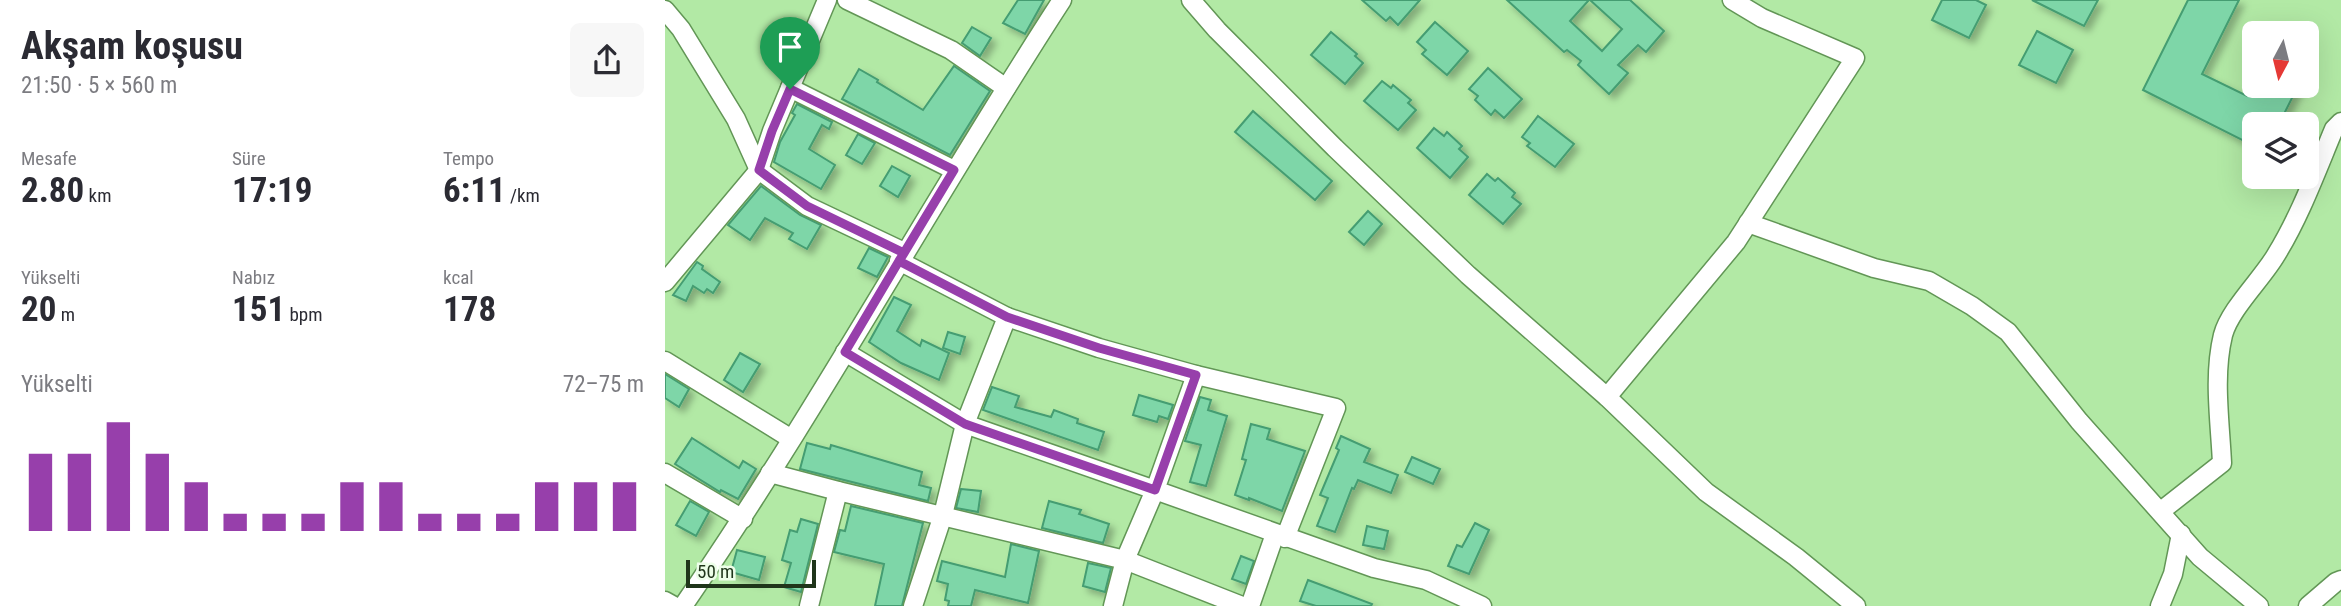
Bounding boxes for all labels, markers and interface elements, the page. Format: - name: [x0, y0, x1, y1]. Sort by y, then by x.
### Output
- pin: [760, 17, 820, 89]
- north arrow: [2242, 21, 2319, 98]
- map controls: [2242, 21, 2319, 189]
- button: share: [570, 23, 644, 97]
- text: Akşam koşusu: [21, 24, 243, 68]
- icon: arrive: [771, 28, 809, 66]
- text: 21:50 · 5 × 560 m: [21, 72, 177, 99]
- button: layers: [2242, 112, 2319, 189]
- text: Mesafe: [21, 147, 77, 170]
- text: Süre: [232, 147, 266, 170]
- text: Tempo: [443, 147, 494, 170]
- text: 2.80: [21, 170, 84, 211]
- text: 17:19: [232, 170, 312, 211]
- text: 6:11: [443, 170, 506, 211]
- text: km: [84, 184, 111, 207]
- text: /km: [506, 184, 540, 207]
- text: Yükselti: [21, 266, 80, 289]
- text: Nabız: [232, 266, 275, 289]
- text: kcal: [443, 266, 474, 289]
- text: 20: [21, 289, 56, 330]
- text: 151: [232, 289, 285, 330]
- text: 178: [443, 289, 496, 330]
- text: m: [56, 303, 75, 326]
- text: bpm: [285, 303, 322, 326]
- text: Yükselti: [21, 371, 93, 398]
- text: 72–75 m: [563, 371, 644, 398]
- scale bar: [686, 557, 815, 589]
- text: 50 m: [697, 560, 734, 583]

